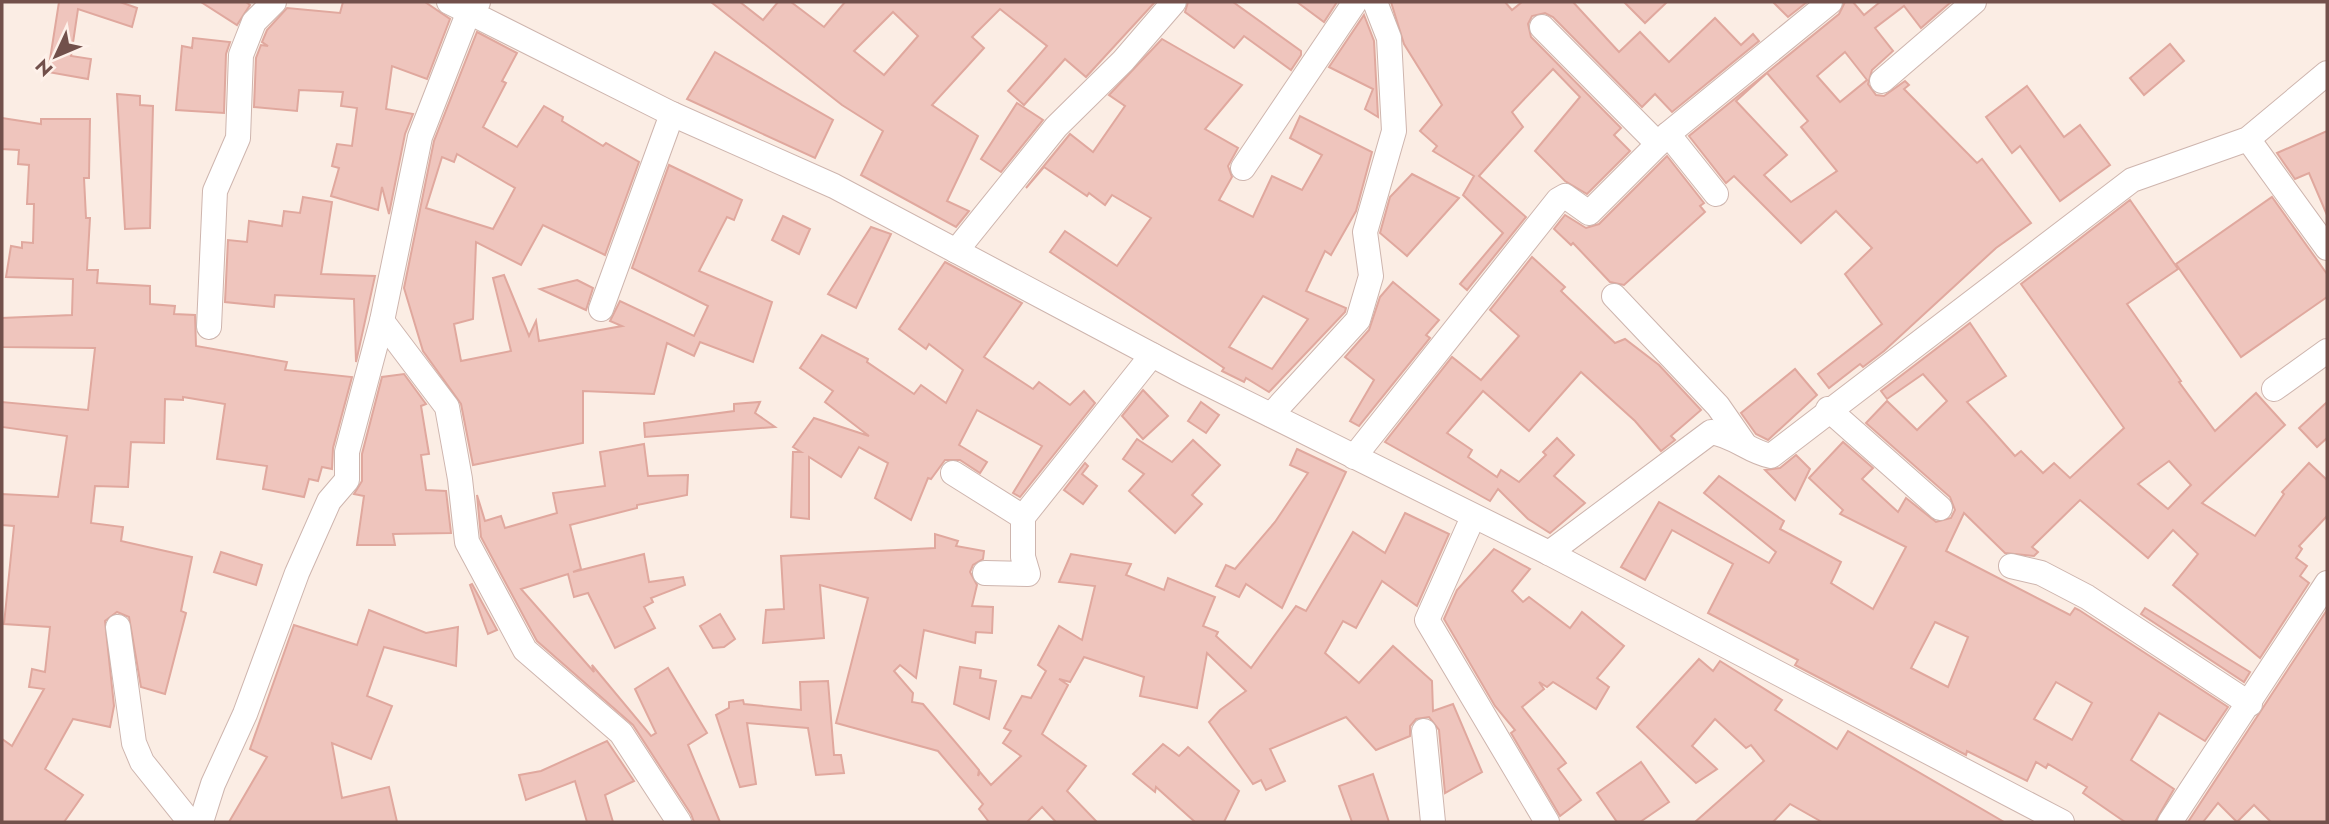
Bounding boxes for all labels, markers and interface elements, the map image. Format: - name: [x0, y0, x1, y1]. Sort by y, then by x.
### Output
- north arrow: [21, 21, 91, 91]
- text: N: [29, 53, 59, 82]

